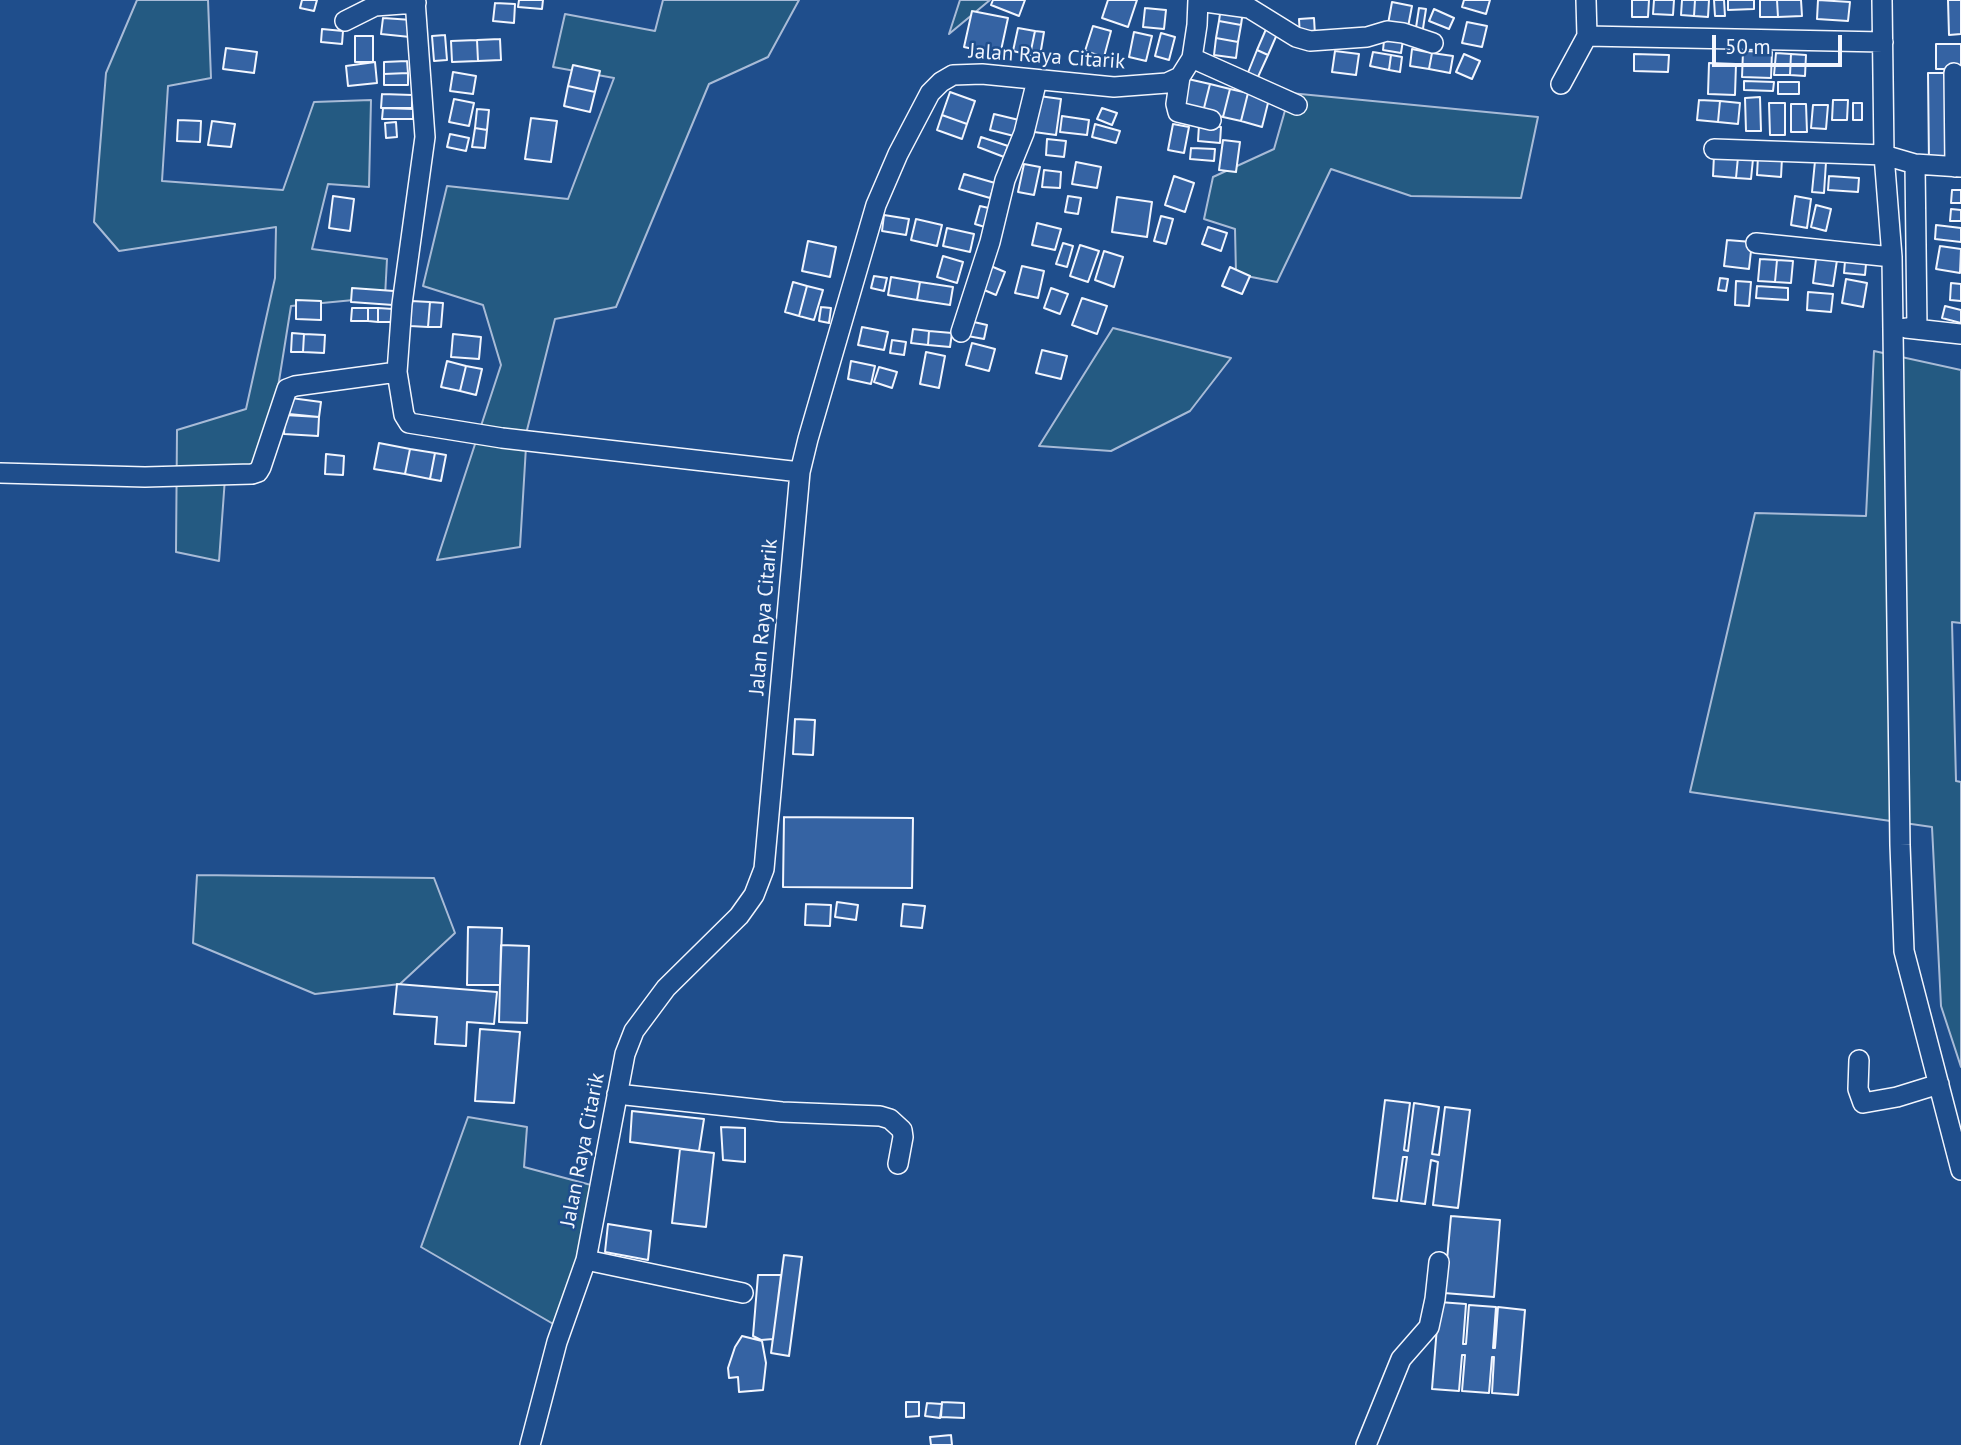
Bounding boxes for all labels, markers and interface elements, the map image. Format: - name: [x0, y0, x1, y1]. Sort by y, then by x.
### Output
- scale bar: [1716, 21, 1846, 65]
- text: 50 m: [1725, 33, 1771, 60]
- street label: Jalan Raya Citarik: [968, 39, 1126, 75]
- street label: Jalan Raya Citarik: [745, 538, 783, 696]
- street label: Jalan Raya Citarik: [556, 1071, 610, 1229]

